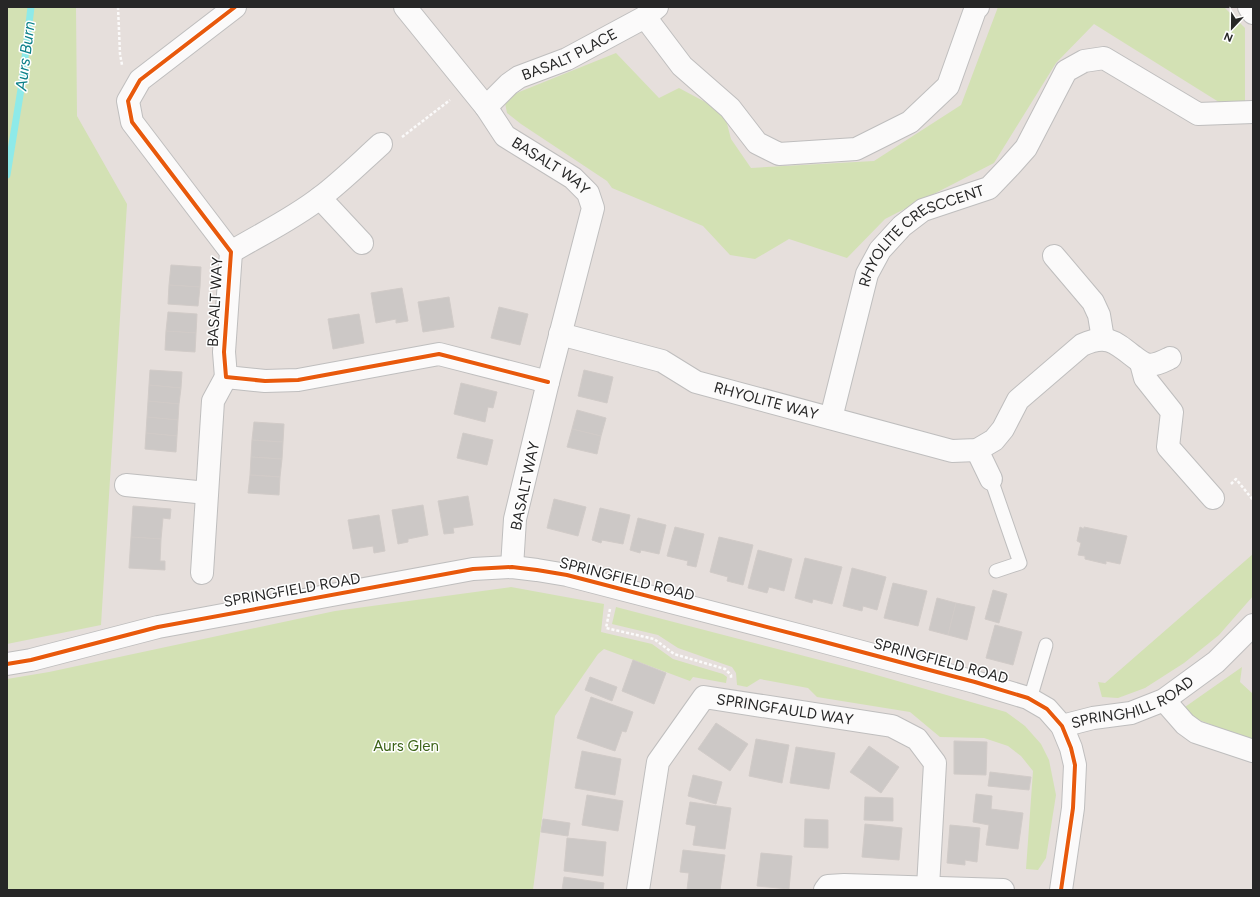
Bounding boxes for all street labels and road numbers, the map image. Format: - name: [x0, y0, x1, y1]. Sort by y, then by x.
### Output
- street label: BASALT PLACE: [519, 25, 620, 84]
- street label: BASALT WAY: [508, 133, 593, 198]
- street label: RHYOLITE CRESCCENT: [855, 181, 987, 289]
- street label: BASALT WAY: [204, 256, 226, 348]
- street label: RHYOLITE WAY: [712, 378, 820, 424]
- street label: BASALT WAY: [507, 440, 543, 532]
- street label: SPRINGFIELD ROAD: [557, 553, 697, 605]
- street label: SPRINGFIELD ROAD: [222, 569, 362, 611]
- street label: SPRINGFIELD ROAD: [872, 634, 1010, 688]
- street label: SPRINGHILL ROAD: [1069, 672, 1197, 732]
- street label: SPRINGFAULD WAY: [715, 690, 855, 729]

